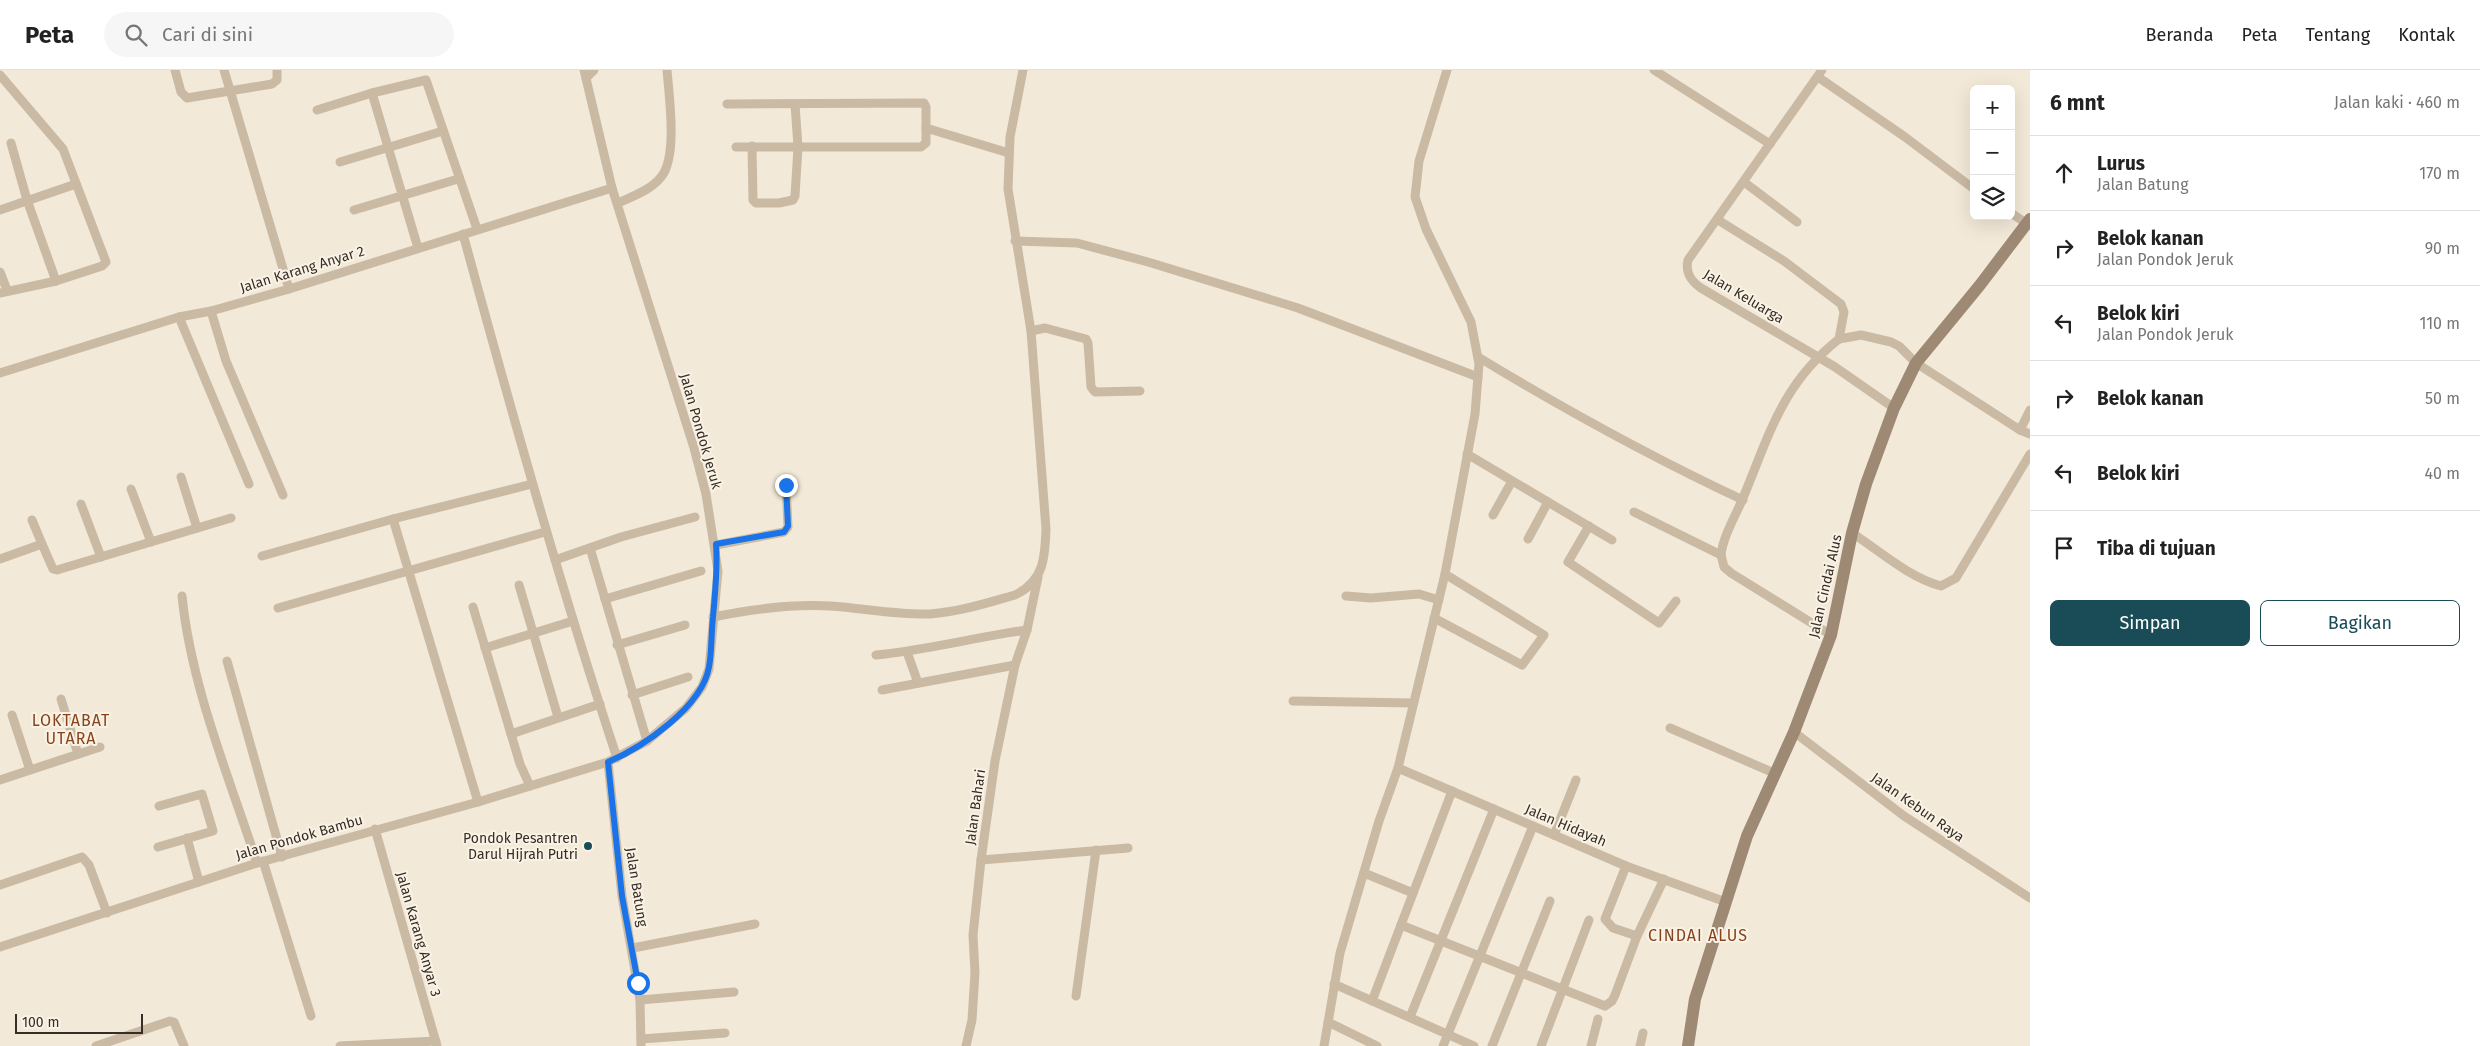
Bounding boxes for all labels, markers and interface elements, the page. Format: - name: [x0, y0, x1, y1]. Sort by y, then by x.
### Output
- search box: [104, 12, 454, 57]
- text: Peta: [25, 21, 74, 49]
- icon: search: [122, 21, 150, 49]
- text: Cari di sini: [162, 23, 253, 46]
- text: Beranda: [2146, 24, 2214, 46]
- text: Peta: [2242, 24, 2277, 46]
- text: Tentang: [2305, 24, 2370, 46]
- text: Kontak: [2398, 24, 2455, 46]
- map controls: [1970, 85, 2015, 220]
- button: +: [1970, 85, 2015, 130]
- text: 6 mnt: [2050, 90, 2105, 116]
- text: Jalan kaki · 460 m: [2334, 93, 2460, 112]
- button: −: [1970, 130, 2015, 175]
- text: Lurus: [2097, 152, 2145, 175]
- icon: ahead: [2050, 159, 2078, 187]
- text: 170 m: [2419, 164, 2460, 183]
- button: layers: [1970, 175, 2015, 220]
- text: Jalan Batung: [2097, 175, 2189, 194]
- text: Belok kanan: [2097, 227, 2204, 250]
- icon: right: [2050, 234, 2078, 262]
- text: 90 m: [2425, 239, 2460, 258]
- street label: Jalan Karang Anyar 2: [238, 242, 366, 297]
- text: Jalan Pondok Jeruk: [2097, 250, 2234, 269]
- street label: Jalan Keluarga: [1700, 266, 1787, 327]
- text: Belok kiri: [2097, 302, 2180, 325]
- icon: left: [2050, 309, 2078, 337]
- text: 110 m: [2419, 314, 2460, 333]
- text: Jalan Pondok Jeruk: [2097, 325, 2234, 344]
- street label: Jalan Pondok Jeruk: [676, 371, 725, 492]
- icon: right: [2050, 384, 2078, 412]
- text: Belok kanan: [2097, 387, 2204, 410]
- text: 50 m: [2425, 389, 2460, 408]
- icon: left: [2050, 459, 2078, 487]
- text: Belok kiri: [2097, 462, 2180, 485]
- text: 40 m: [2425, 464, 2460, 483]
- route end: [775, 474, 798, 497]
- street label: Jalan Cindai Alus: [1805, 532, 1846, 640]
- icon: arrive: [2050, 534, 2078, 562]
- text: Tiba di tujuan: [2097, 537, 2216, 560]
- button: Simpan: [2050, 600, 2250, 646]
- button: Bagikan: [2260, 600, 2460, 646]
- district label: LOKTABAT UTARA: [32, 711, 110, 748]
- street label: Jalan Bahari: [962, 768, 989, 846]
- street label: Jalan Kebun Raya: [1868, 769, 1967, 846]
- street label: Jalan Hidayah: [1522, 801, 1609, 850]
- street label: Jalan Pondok Bambu: [234, 811, 365, 864]
- place label: Pondok Pesantren Darul Hijrah Putri: [463, 830, 578, 863]
- marker: Pondok Pesantren Darul Hijrah Putri: [582, 840, 594, 852]
- street label: Jalan Batung: [622, 846, 651, 929]
- street label: Jalan Karang Anyar 3: [393, 870, 445, 999]
- district label: CINDAI ALUS: [1648, 926, 1748, 945]
- route start: [627, 972, 650, 995]
- scale bar: [15, 1011, 142, 1034]
- text: 100 m: [22, 1014, 59, 1031]

